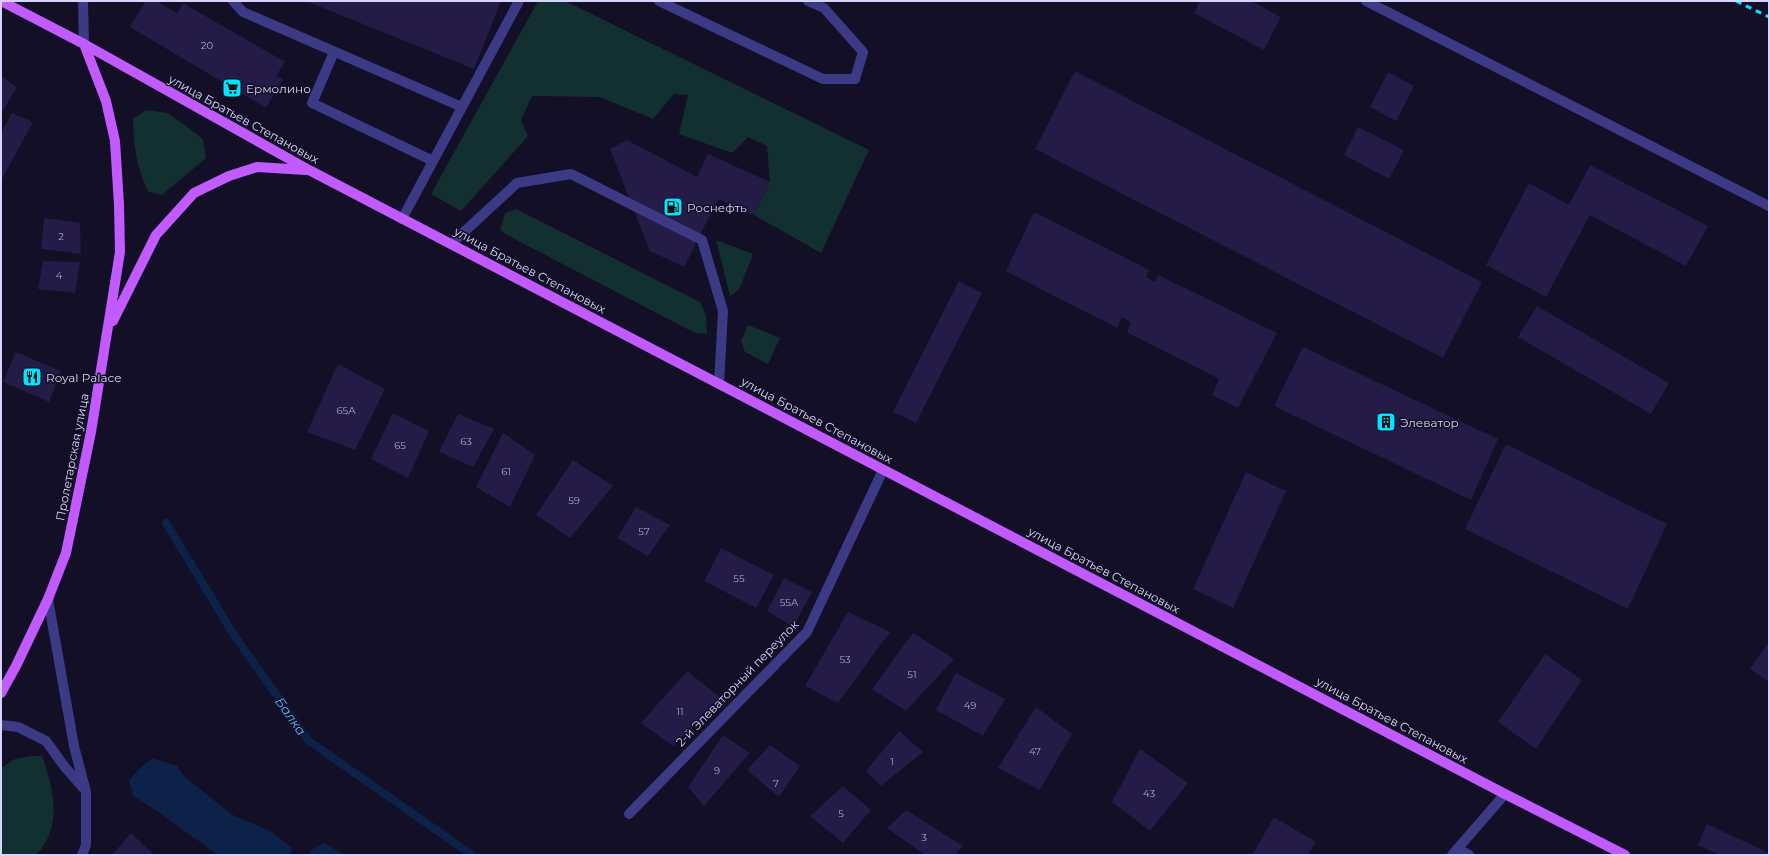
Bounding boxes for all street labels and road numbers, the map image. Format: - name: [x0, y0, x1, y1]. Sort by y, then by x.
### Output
- street label: улица Братьев Степановых: [165, 71, 323, 167]
- street label: улица Братьев Степановых: [451, 223, 609, 317]
- street label: улица Братьев Степановых: [738, 373, 896, 467]
- street label: Пролетарская улица: [52, 392, 92, 522]
- street label: улица Братьев Степановых: [1025, 523, 1183, 617]
- street label: 2-й Элеваторный переулок: [673, 617, 801, 749]
- street label: улица Братьев Степановых: [1313, 673, 1471, 767]

